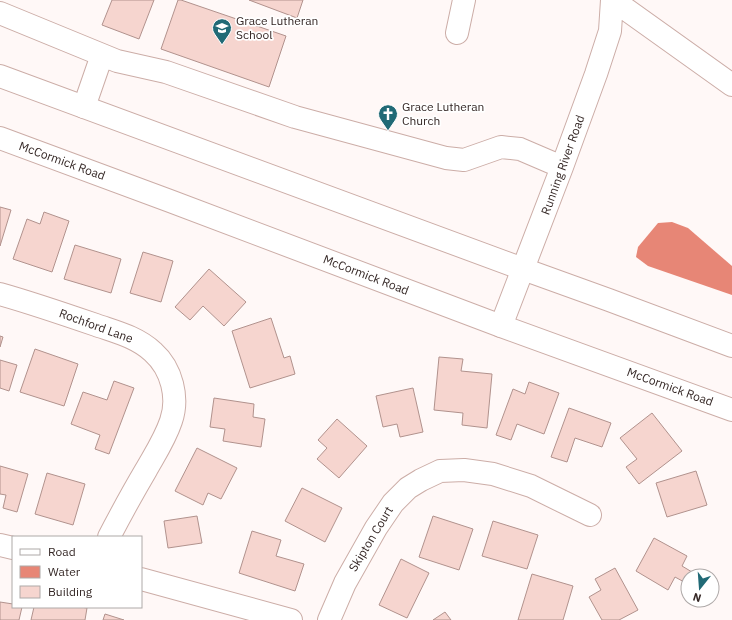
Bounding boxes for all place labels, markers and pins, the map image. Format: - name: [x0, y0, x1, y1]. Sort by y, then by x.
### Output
- place label: Grace Lutheran School: [236, 13, 318, 42]
- school or university icon: Grace Lutheran School: [211, 17, 233, 45]
- place label: Grace Lutheran Church: [402, 99, 484, 128]
- church icon: Grace Lutheran Church: [377, 103, 399, 131]

